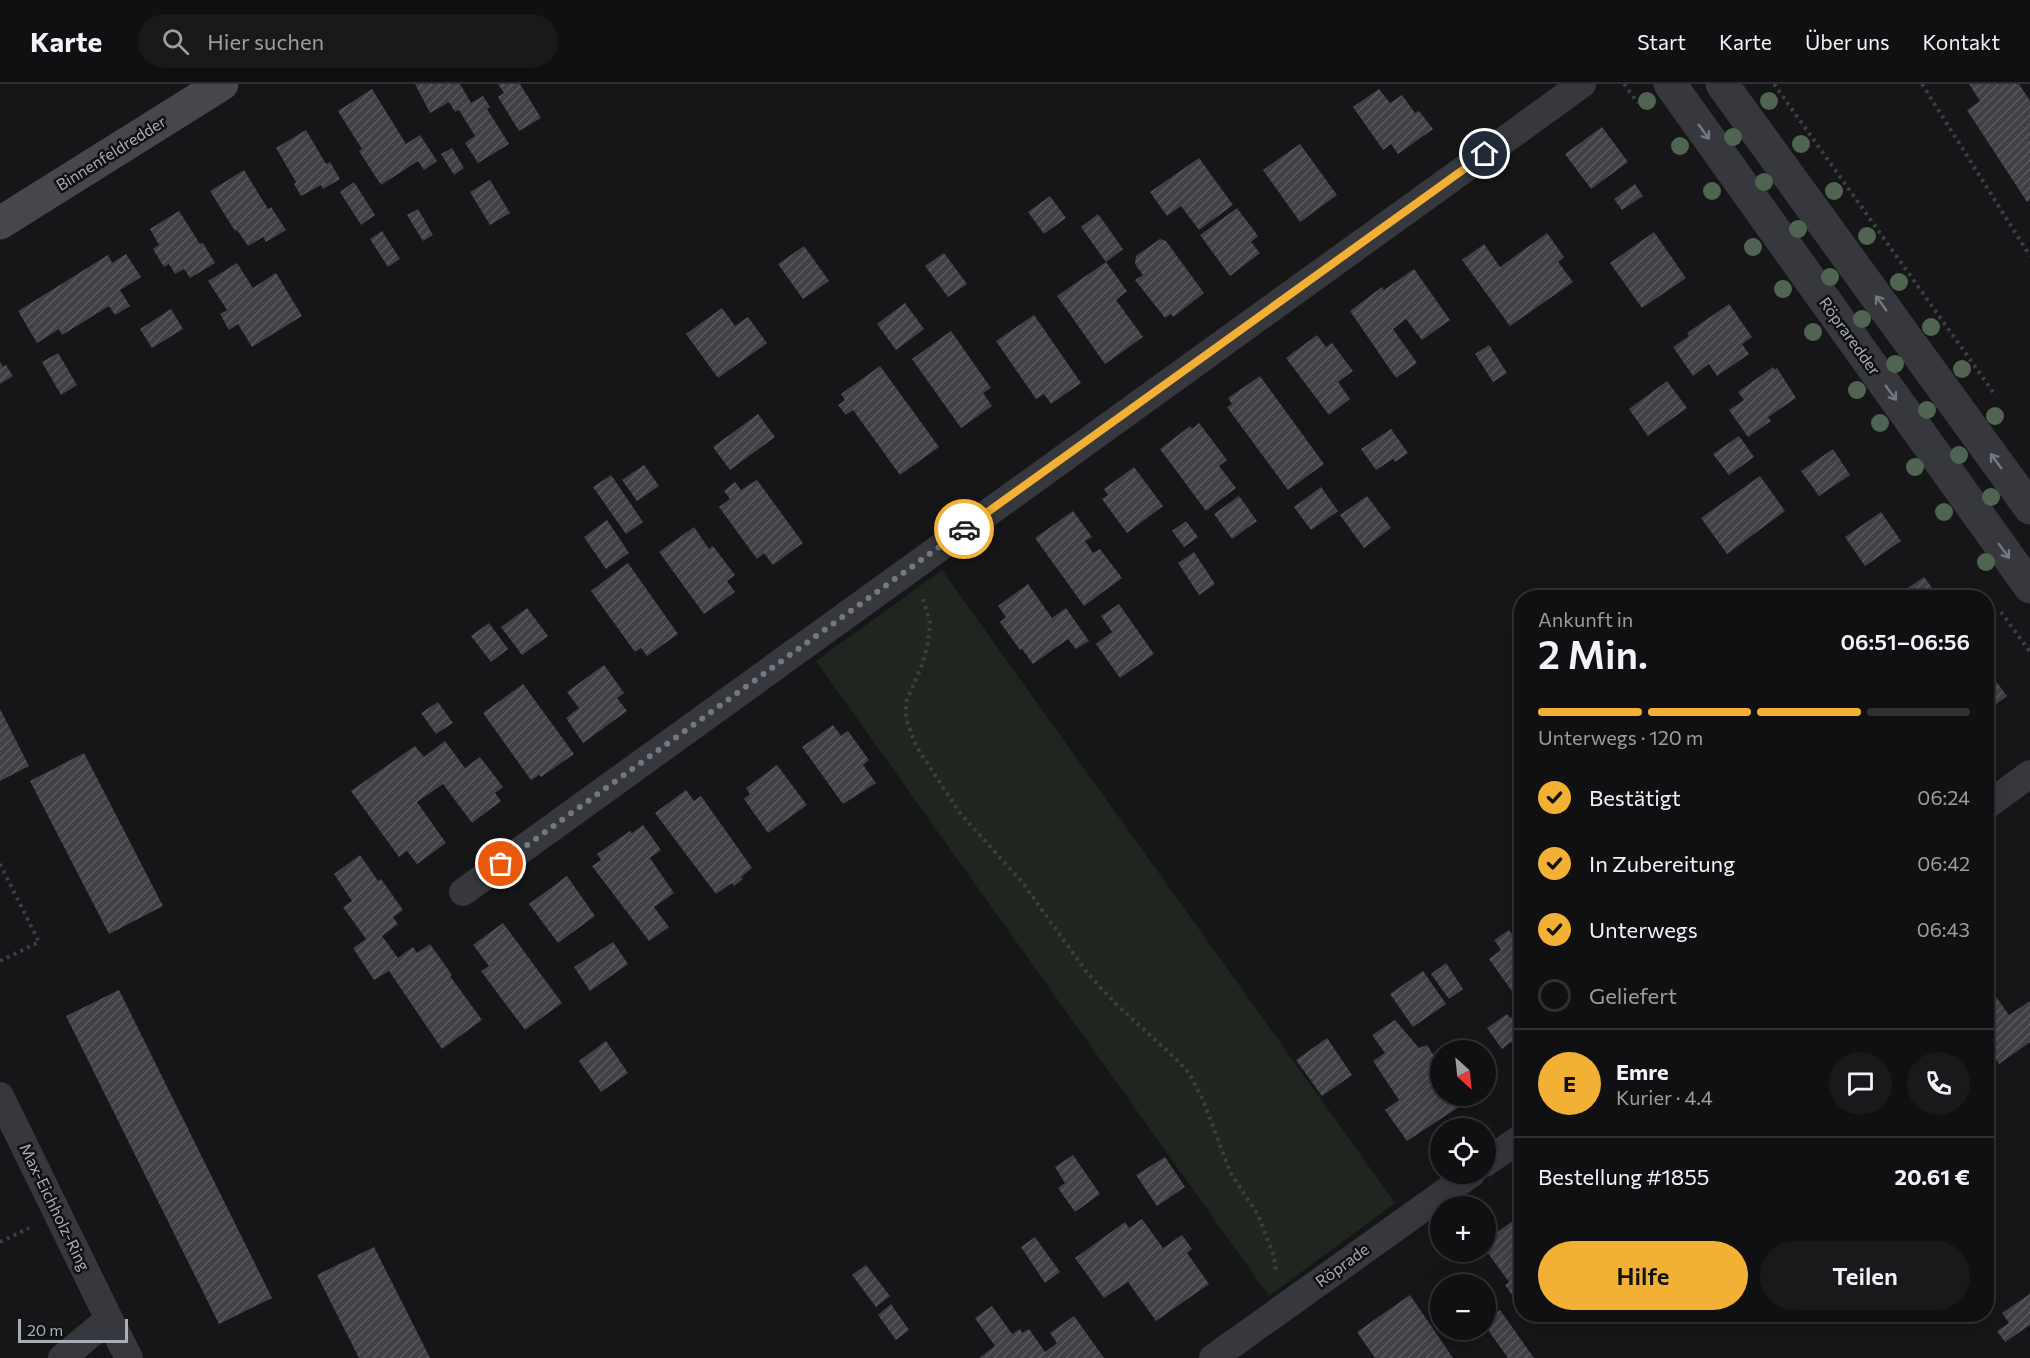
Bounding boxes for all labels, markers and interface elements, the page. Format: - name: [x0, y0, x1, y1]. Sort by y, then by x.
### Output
- search box: [138, 14, 558, 68]
- text: Karte: [30, 24, 102, 58]
- icon: search: [159, 25, 192, 58]
- text: Hier suchen: [207, 28, 324, 55]
- text: Start: [1637, 29, 1686, 54]
- text: Karte: [1719, 29, 1772, 54]
- text: Über uns: [1805, 29, 1889, 54]
- text: Kontakt: [1922, 29, 2000, 54]
- street label: Binnenfeldredder: [52, 111, 170, 194]
- one-way arrow: [1698, 123, 1710, 139]
- pin: [1459, 128, 1510, 179]
- icon: home: [1468, 137, 1501, 170]
- street label: Röpraredder: [1816, 293, 1885, 379]
- one-way arrow: [1875, 295, 1887, 311]
- one-way arrow: [1885, 384, 1897, 400]
- one-way arrow: [1989, 453, 2002, 469]
- courier: [934, 499, 994, 559]
- icon: car: [948, 513, 981, 546]
- one-way arrow: [1998, 543, 2010, 559]
- text: Ankunft in: [1538, 607, 1633, 631]
- text: 06:51–06:56: [1841, 628, 1970, 655]
- text: 2 Min.: [1538, 629, 1648, 677]
- text: Unterwegs · 120 m: [1538, 725, 1703, 749]
- icon: check: [1538, 781, 1571, 814]
- text: Bestätigt: [1589, 784, 1681, 811]
- text: 06:24: [1917, 785, 1970, 809]
- pin: [475, 838, 526, 889]
- icon: bag: [484, 847, 517, 880]
- icon: check: [1538, 847, 1571, 880]
- text: In Zubereitung: [1589, 850, 1735, 877]
- text: 06:42: [1917, 851, 1970, 875]
- icon: check: [1538, 913, 1571, 946]
- text: Unterwegs: [1589, 916, 1698, 943]
- text: 06:43: [1917, 917, 1970, 941]
- text: Geliefert: [1589, 982, 1677, 1009]
- north arrow: [1430, 1040, 1496, 1106]
- map controls: [1430, 1040, 1496, 1340]
- button: chat: [1829, 1052, 1892, 1115]
- button: phone: [1907, 1052, 1970, 1115]
- text: Emre: [1616, 1058, 1669, 1085]
- text: E: [1563, 1070, 1576, 1097]
- text: Kurier · 4.4: [1616, 1085, 1713, 1109]
- button: locate: [1430, 1118, 1496, 1184]
- street label: Max-Eichholz-Ring: [16, 1140, 95, 1274]
- text: Bestellung #1855: [1538, 1163, 1710, 1190]
- text: 20.61 €: [1895, 1163, 1970, 1190]
- button: +: [1430, 1196, 1496, 1262]
- street label: Röprade: [1311, 1239, 1372, 1290]
- button: Hilfe: [1538, 1241, 1748, 1310]
- button: Teilen: [1760, 1241, 1970, 1310]
- button: −: [1430, 1274, 1496, 1340]
- scale bar: [18, 1316, 128, 1344]
- text: 20 m: [27, 1320, 63, 1339]

